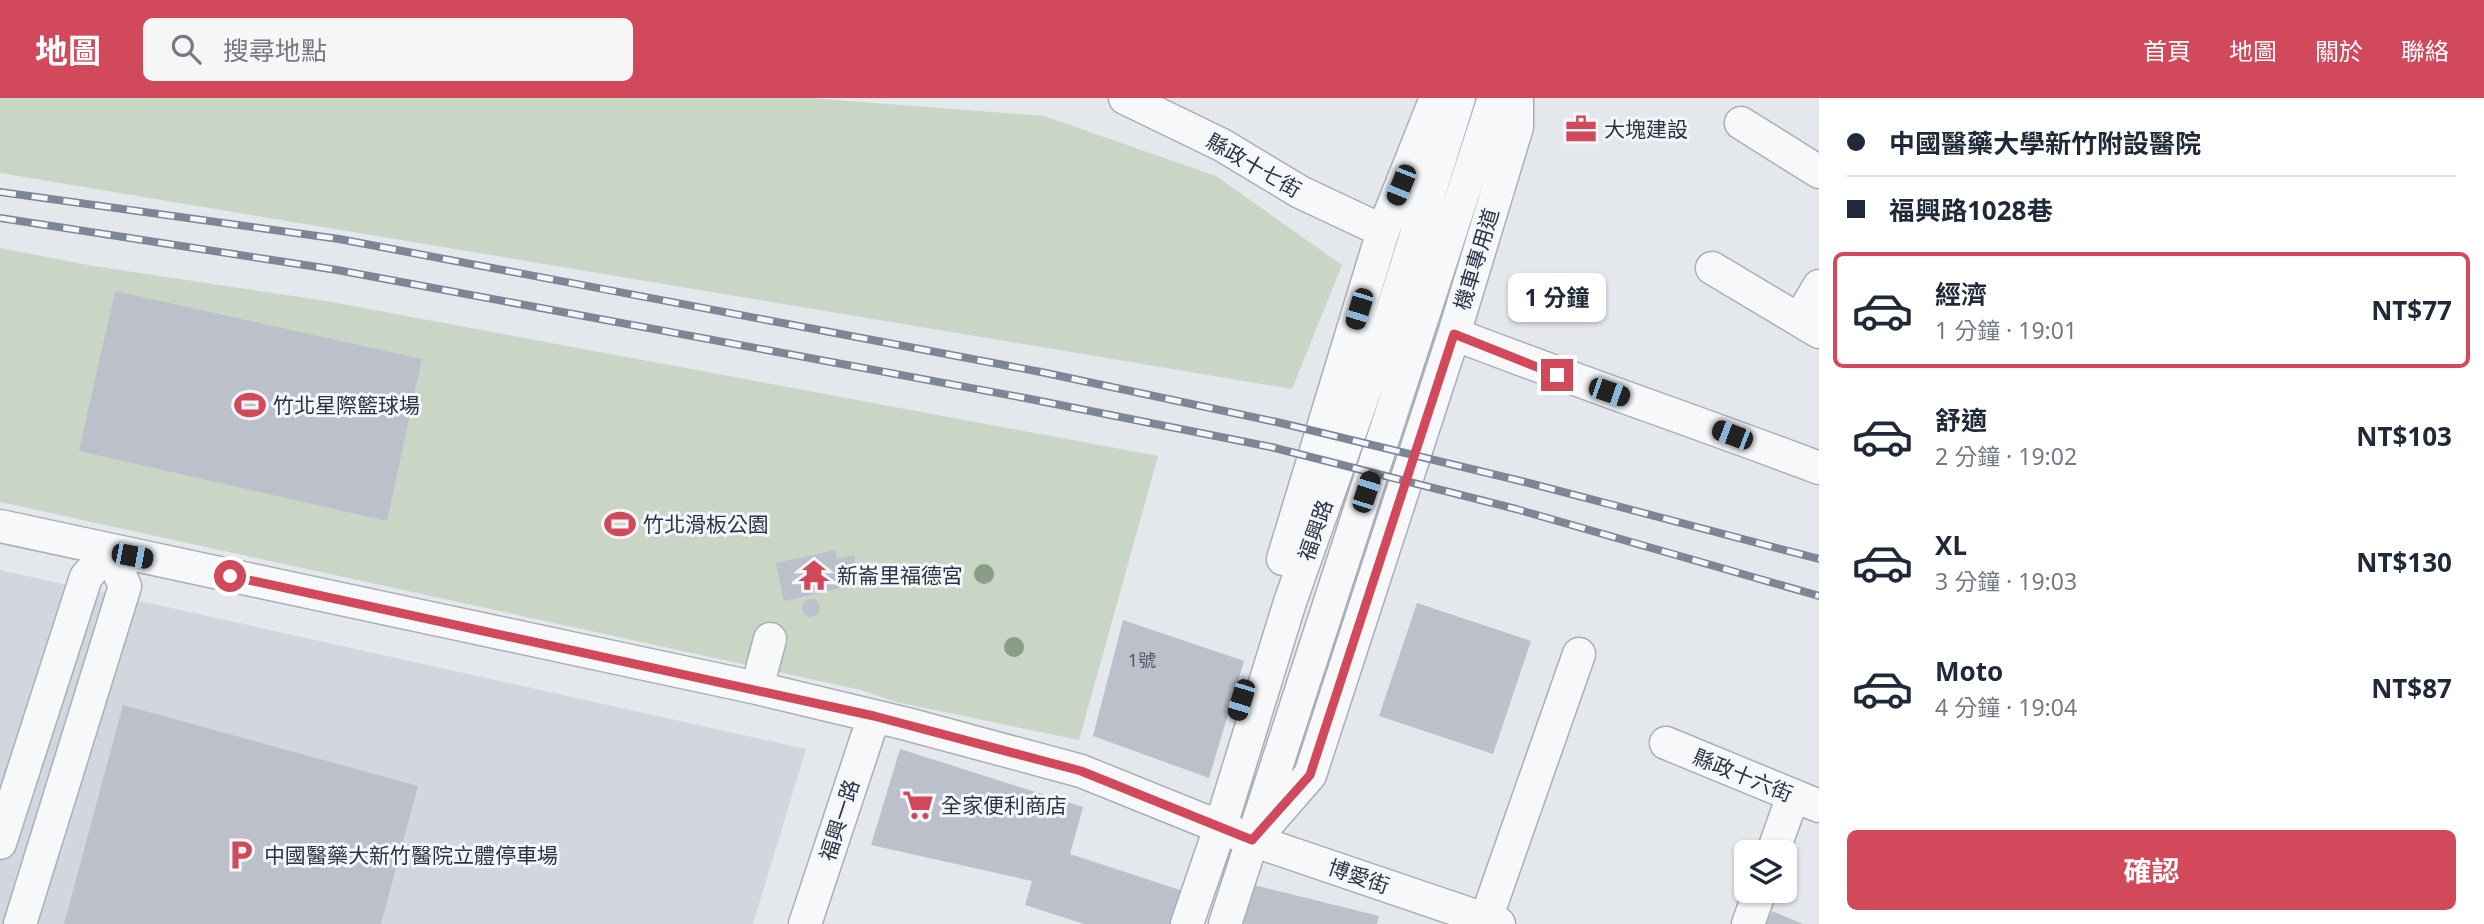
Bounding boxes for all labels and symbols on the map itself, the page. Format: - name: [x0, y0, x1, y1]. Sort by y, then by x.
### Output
- office icon: 大塊建設: [1564, 112, 1598, 146]
- place label: 大塊建設: [1604, 115, 1688, 143]
- street label: 縣政十七街: [1202, 127, 1306, 203]
- car: [1384, 162, 1419, 208]
- street label: 機車專用道: [1447, 205, 1505, 313]
- callout: 1 分鐘: [1508, 274, 1606, 322]
- car: [1343, 286, 1376, 332]
- route end: [1541, 359, 1573, 391]
- car: [1586, 375, 1633, 409]
- sports icon: 竹北星際籃球場: [233, 388, 267, 422]
- place label: 竹北星際籃球場: [273, 391, 420, 419]
- car: [1709, 418, 1756, 452]
- car: [1350, 469, 1383, 515]
- street label: 福興路: [1292, 496, 1338, 564]
- sports icon: 竹北滑板公園: [603, 507, 637, 541]
- place label: 竹北滑板公園: [643, 510, 769, 538]
- car: [110, 542, 155, 570]
- temple icon: 新崙里福德宮: [797, 558, 831, 592]
- route start: [214, 560, 246, 592]
- place label: 新崙里福德宮: [837, 561, 963, 589]
- house number: 1號: [1128, 648, 1156, 672]
- car: [1225, 677, 1258, 723]
- street label: 縣政十六街: [1689, 742, 1797, 808]
- street label: 福興一路: [813, 776, 865, 864]
- supermarket icon: 全家便利商店: [901, 788, 935, 822]
- place label: 全家便利商店: [941, 791, 1067, 819]
- parking icon: 中國醫藥大新竹醫院立體停車場: [224, 838, 258, 872]
- place label: 中國醫藥大新竹醫院立體停車場: [264, 841, 558, 869]
- street label: 博愛街: [1325, 853, 1393, 899]

